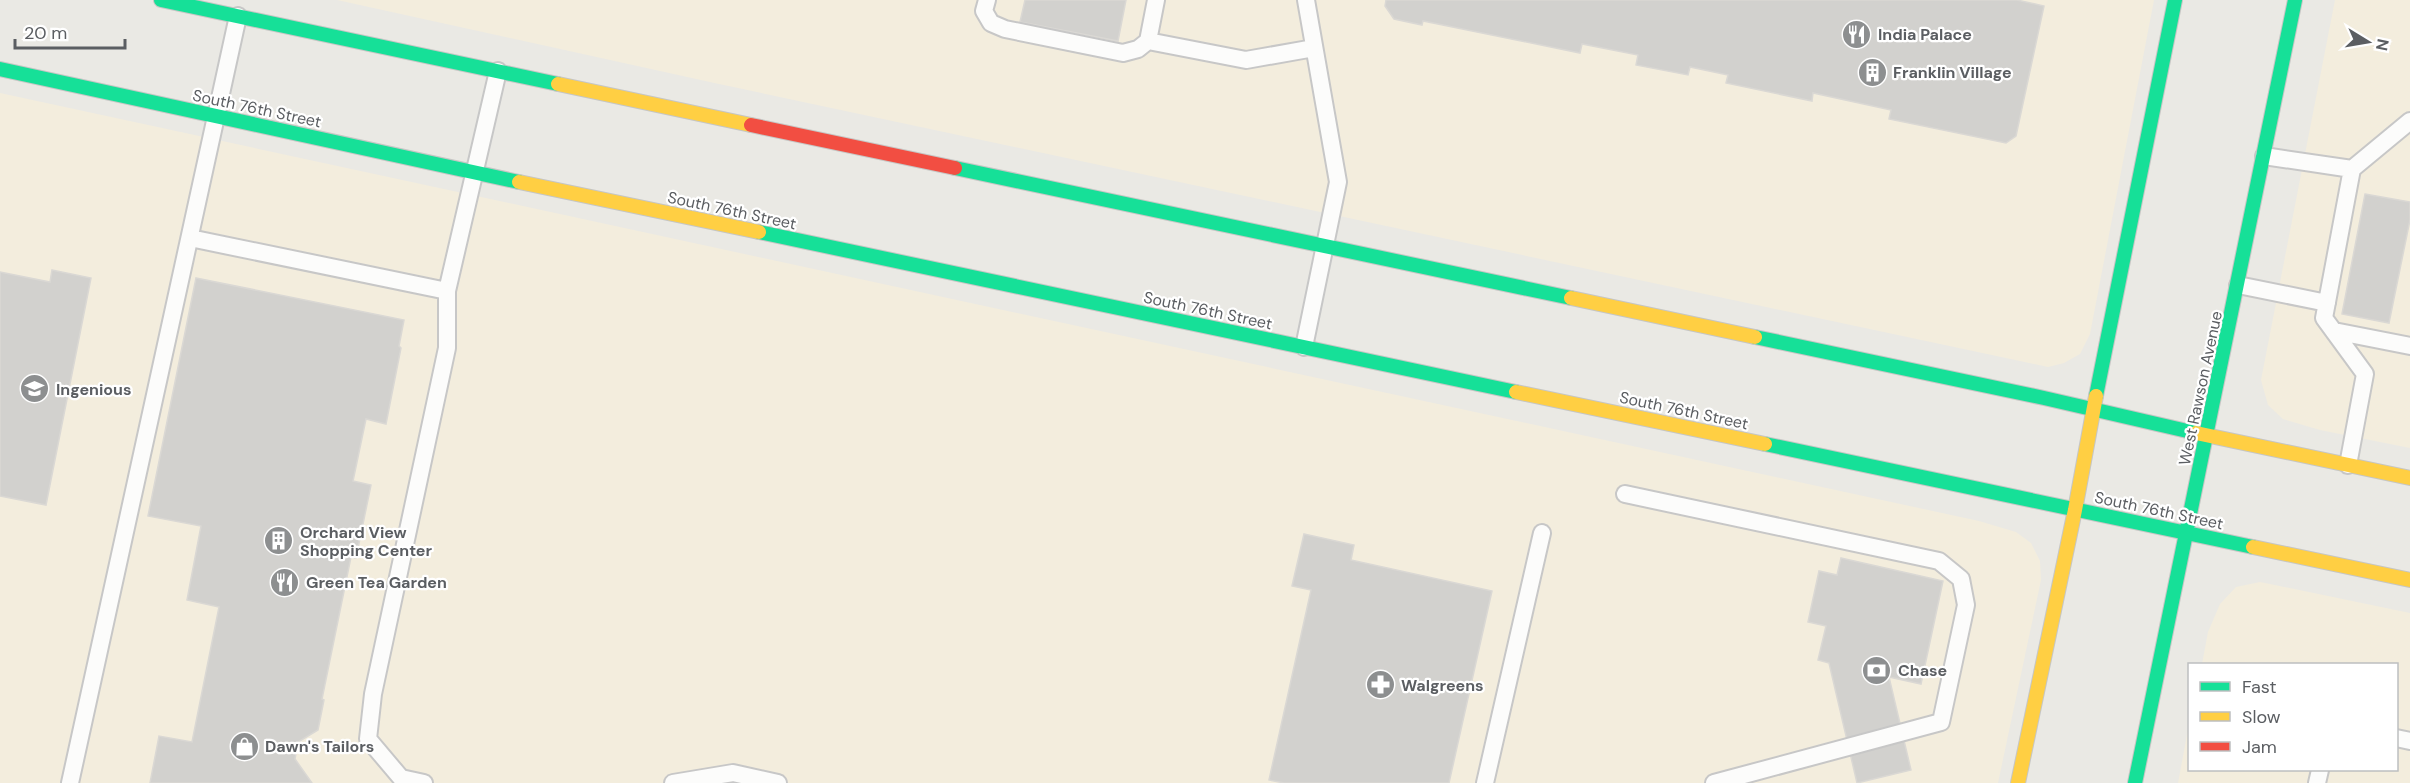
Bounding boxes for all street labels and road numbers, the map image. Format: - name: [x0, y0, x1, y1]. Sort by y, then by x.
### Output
- street label: South 76th Street: [191, 85, 323, 132]
- street label: South 76th Street: [666, 187, 798, 234]
- street label: South 76th Street: [1142, 287, 1274, 334]
- street label: West Rawson Avenue: [2174, 309, 2227, 467]
- street label: South 76th Street: [1618, 387, 1750, 434]
- street label: South 76th Street: [2093, 487, 2225, 534]

